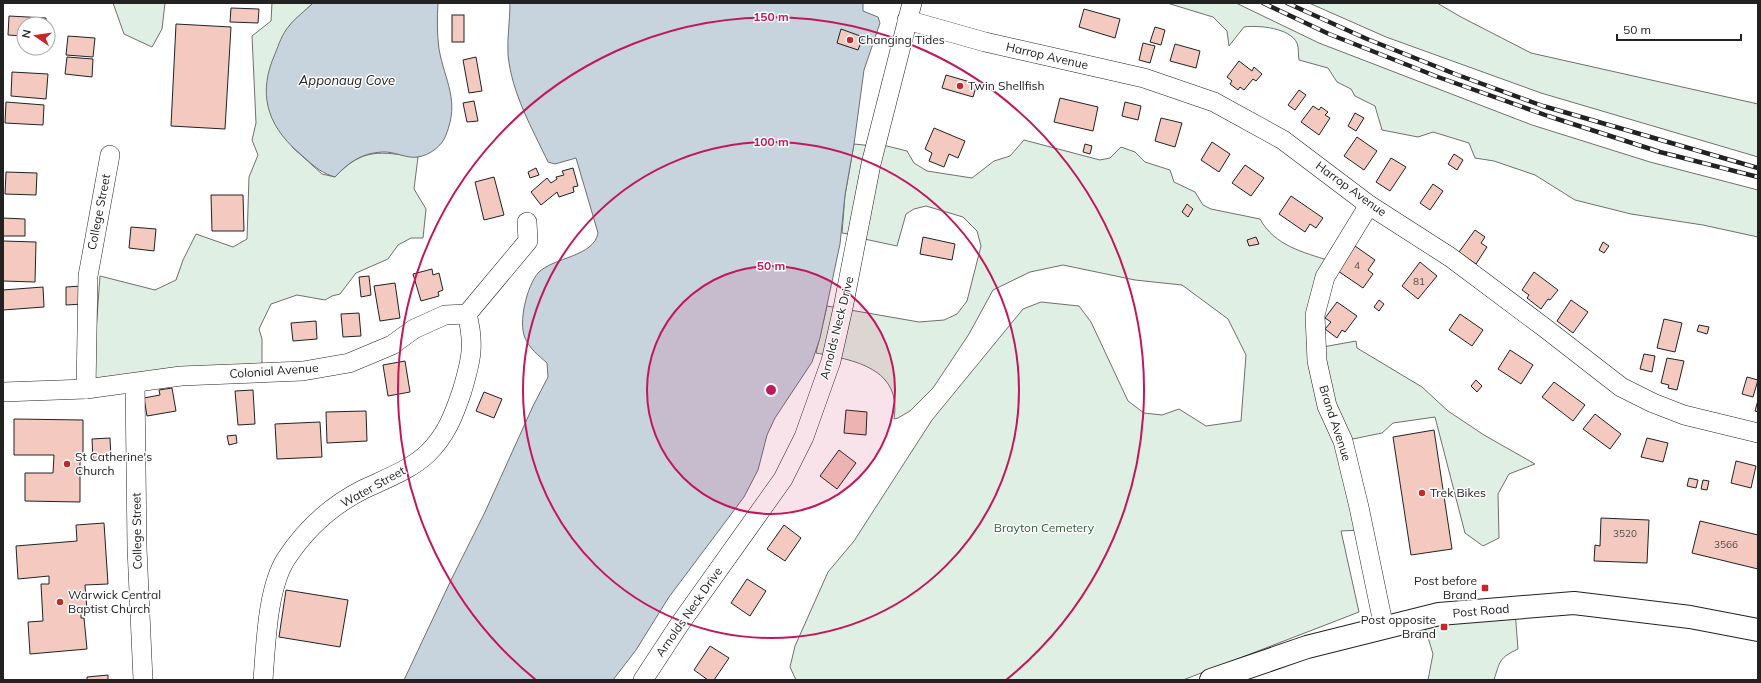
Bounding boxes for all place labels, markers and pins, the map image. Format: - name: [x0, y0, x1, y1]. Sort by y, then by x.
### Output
- place label: Changing Tides: [858, 32, 945, 47]
- marker: Changing Tides: [845, 35, 855, 45]
- place label: Twin Shellfish: [968, 78, 1045, 93]
- marker: Twin Shellfish: [955, 81, 965, 91]
- centre of rings: [764, 383, 778, 397]
- place label: St Catherine's Church: [75, 449, 152, 478]
- marker: St Catherine's Church: [62, 459, 72, 469]
- place label: Trek Bikes: [1430, 485, 1486, 500]
- marker: Trek Bikes: [1417, 488, 1427, 498]
- place label: Post before Brand: [1414, 573, 1477, 602]
- marker: Post before Brand: [1480, 583, 1490, 593]
- place label: Warwick Central Baptist Church: [68, 587, 161, 616]
- marker: Warwick Central Baptist Church: [55, 597, 65, 607]
- place label: Post opposite Brand: [1361, 612, 1436, 641]
- marker: Post opposite Brand: [1439, 622, 1449, 632]

